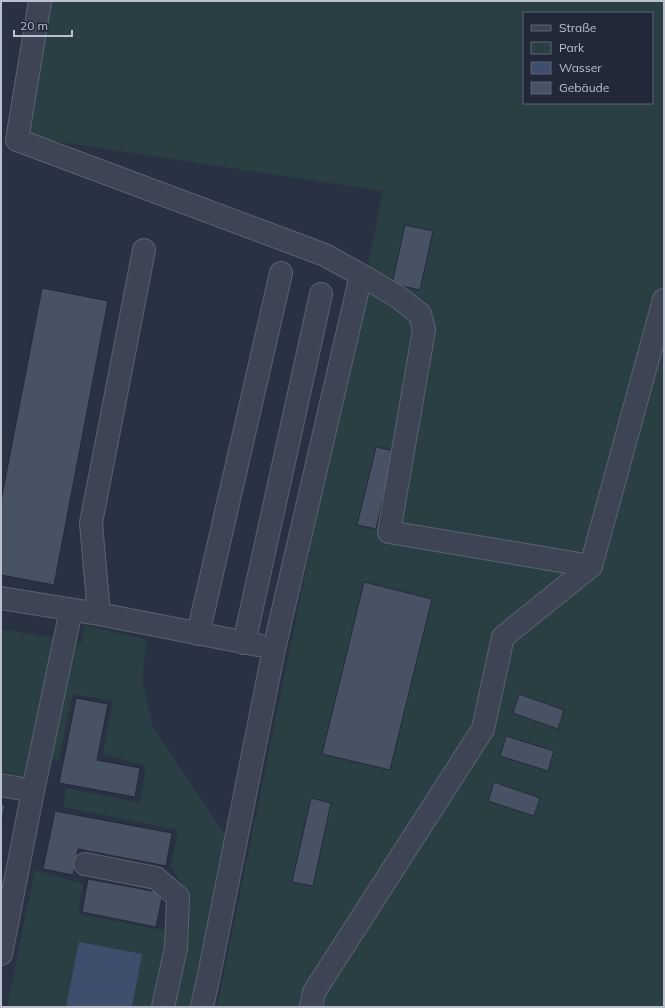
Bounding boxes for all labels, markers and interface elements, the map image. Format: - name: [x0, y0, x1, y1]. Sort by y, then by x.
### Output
- scale bar: [14, 12, 72, 38]
- legend: [523, 12, 653, 104]
- text: 20 m: [20, 18, 48, 33]
- text: Straße: [559, 20, 596, 35]
- text: Park: [559, 40, 585, 55]
- text: Wasser: [559, 60, 602, 75]
- text: Gebäude: [559, 80, 609, 95]

